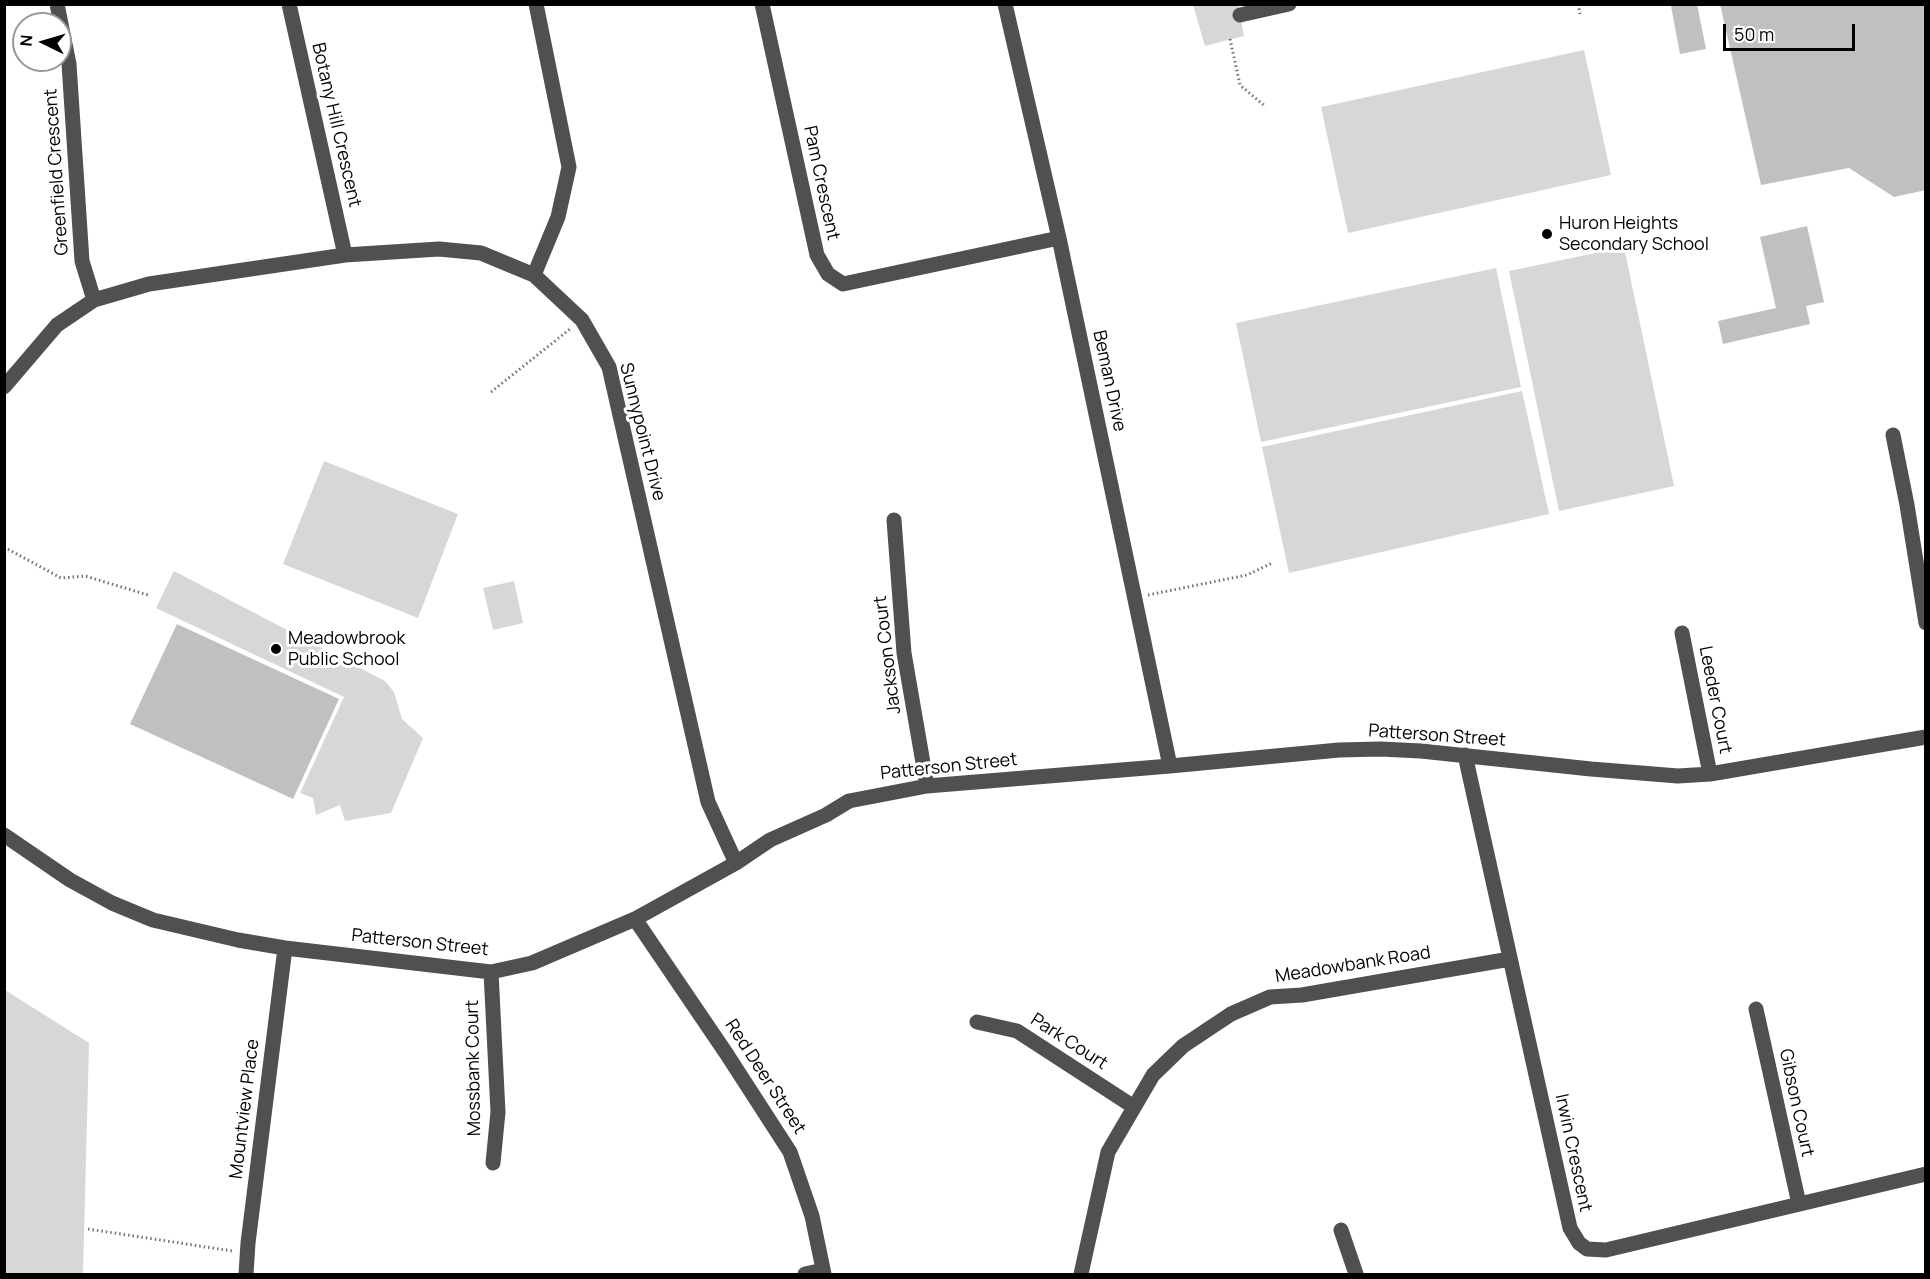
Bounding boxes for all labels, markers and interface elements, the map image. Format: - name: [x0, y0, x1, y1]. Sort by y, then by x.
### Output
- north arrow: [12, 12, 72, 72]
- scale bar: [1726, 12, 1858, 50]
- text: 50 m: [1734, 22, 1774, 46]
- text: N: [15, 34, 38, 47]
- street label: Botany Hill Crescent: [307, 41, 365, 209]
- street label: Greenfield Crescent: [40, 88, 74, 256]
- street label: Pam Crescent: [798, 124, 844, 242]
- place label: Huron Heights Secondary School: [1559, 213, 1709, 256]
- marker: Huron Heights Secondary School: [1540, 227, 1554, 241]
- street label: Beman Drive: [1088, 328, 1130, 434]
- street label: Sunnypoint Drive: [614, 361, 670, 503]
- street label: Jackson Court: [870, 594, 906, 716]
- place label: Meadowbrook Public School: [288, 628, 405, 670]
- marker: Meadowbrook Public School: [269, 642, 283, 656]
- street label: Leeder Court: [1694, 644, 1736, 756]
- street label: Patterson Street: [1368, 720, 1506, 752]
- street label: Patterson Street: [879, 749, 1019, 785]
- street label: Patterson Street: [350, 925, 490, 961]
- street label: Meadowbank Road: [1274, 942, 1432, 988]
- street label: Mossbank Court: [462, 1000, 486, 1136]
- street label: Park Court: [1026, 1009, 1112, 1075]
- street label: Red Deer Street: [720, 1016, 810, 1138]
- street label: Mountview Place: [226, 1038, 264, 1180]
- street label: Gibson Court: [1774, 1047, 1818, 1159]
- street label: Irwin Crescent: [1550, 1092, 1596, 1214]

